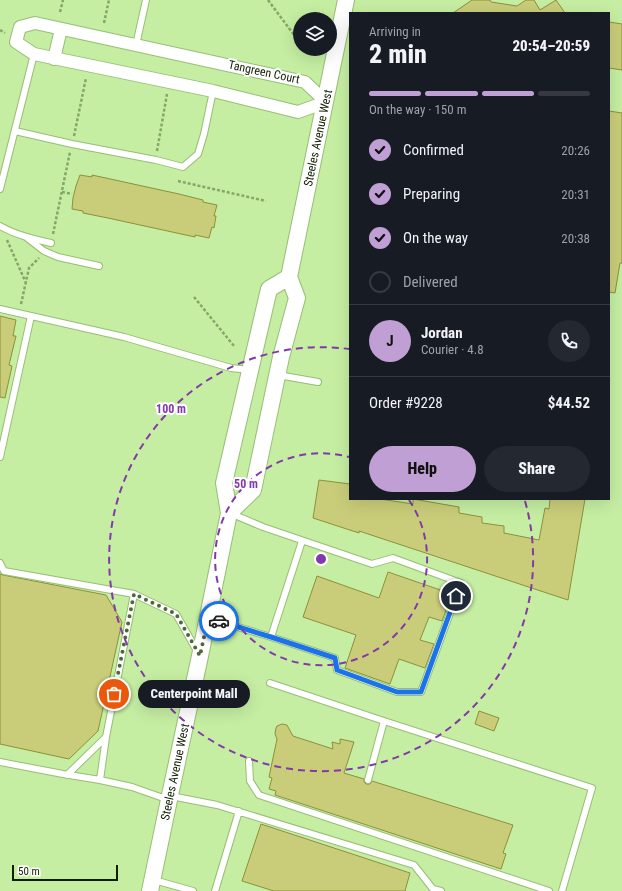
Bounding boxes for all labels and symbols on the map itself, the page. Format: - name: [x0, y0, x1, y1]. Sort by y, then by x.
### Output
- street label: Tangreen Court: [227, 58, 301, 86]
- street label: Steeles Avenue West: [301, 88, 335, 188]
- text: 100 m: [156, 402, 186, 416]
- text: 50 m: [234, 477, 258, 491]
- centre of rings: [314, 552, 328, 566]
- pin: [439, 579, 473, 613]
- courier: [199, 601, 239, 641]
- pin: [97, 677, 131, 711]
- callout: Centerpoint Mall: [138, 680, 250, 708]
- street label: Steeles Avenue West: [158, 722, 192, 822]
- scale bar: [12, 863, 118, 882]

